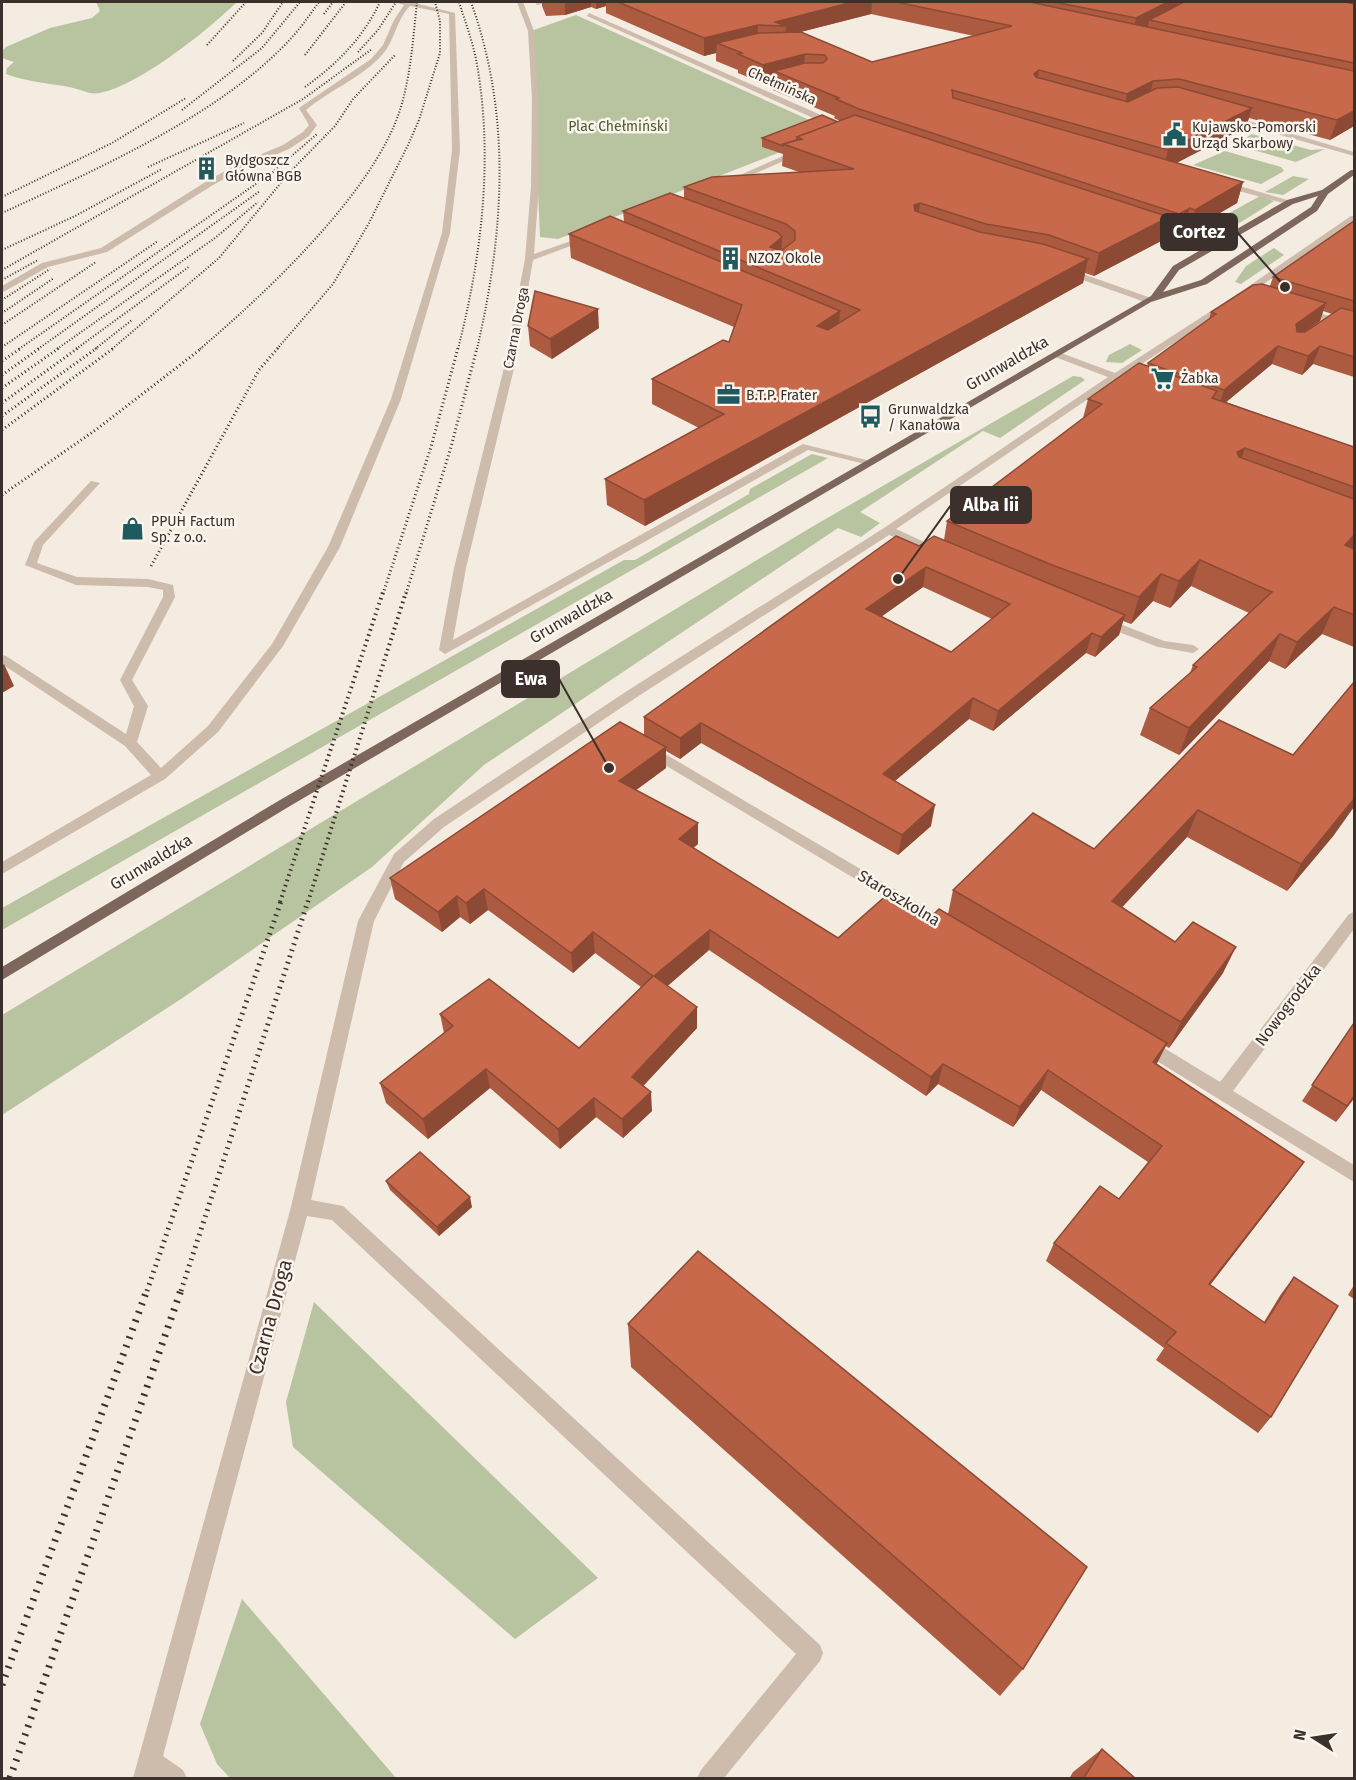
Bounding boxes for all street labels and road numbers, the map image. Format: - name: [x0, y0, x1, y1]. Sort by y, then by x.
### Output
- street label: Chełmińska: [745, 63, 819, 109]
- street label: Czarna Droga: [500, 286, 532, 370]
- street label: Grunwaldzka: [962, 332, 1052, 394]
- street label: Grunwaldzka: [526, 585, 616, 647]
- street label: Grunwaldzka: [106, 830, 196, 894]
- street label: Staroszkolna: [854, 866, 944, 930]
- street label: Nowogrodzka: [1251, 960, 1325, 1050]
- street label: Czarna Droga: [243, 1257, 297, 1377]

